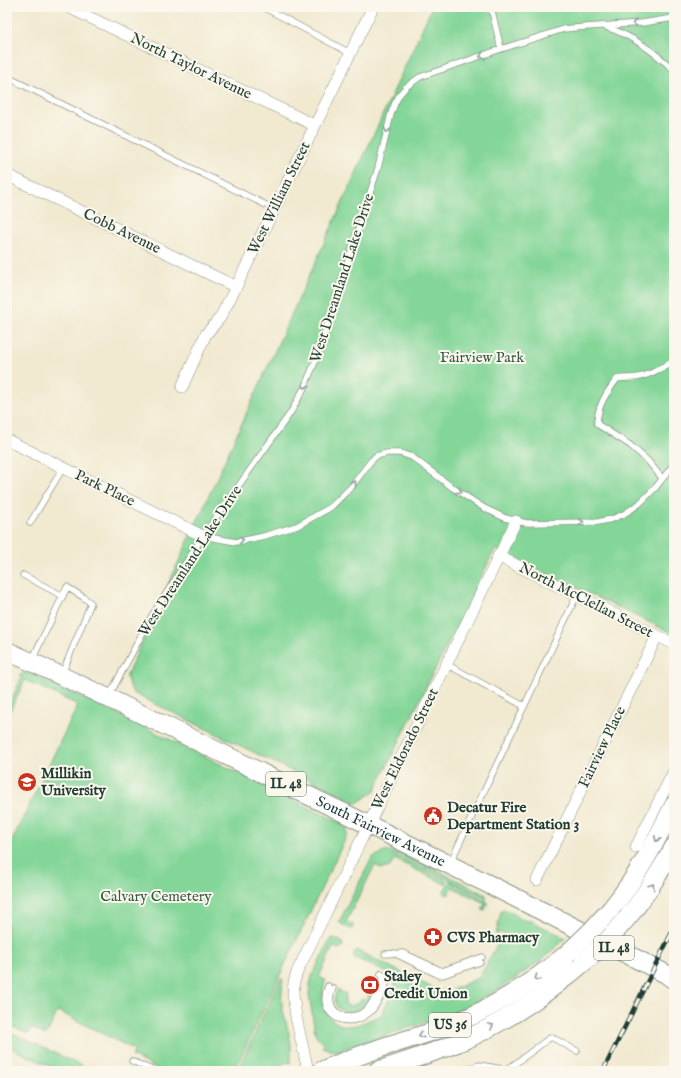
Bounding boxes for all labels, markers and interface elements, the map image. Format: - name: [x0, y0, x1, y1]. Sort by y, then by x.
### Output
- one-way arrow: [632, 19, 638, 28]
- street label: North Taylor Avenue: [127, 28, 255, 104]
- one-way arrow: [478, 51, 485, 59]
- one-way arrow: [384, 126, 392, 133]
- street label: West William Street: [243, 138, 315, 258]
- street label: West Dreamland Lake Drive: [306, 191, 378, 365]
- street label: Cobb Avenue: [80, 204, 164, 258]
- park label: Fairview Park: [440, 348, 525, 367]
- one-way arrow: [302, 382, 310, 390]
- street label: Park Place: [72, 465, 138, 511]
- one-way arrow: [349, 481, 356, 488]
- street label: West Dreamland Lake Drive: [134, 482, 246, 640]
- one-way arrow: [454, 487, 461, 494]
- one-way arrow: [578, 518, 584, 526]
- one-way arrow: [238, 536, 244, 545]
- street label: North McClellan Street: [516, 558, 656, 642]
- street label: West Eldorado Street: [367, 685, 443, 813]
- street label: Fairview Place: [574, 703, 630, 791]
- place label: Millikin University: [40, 764, 107, 800]
- school or university icon: Millikin University: [16, 771, 38, 793]
- road number: IL 48: [266, 772, 306, 796]
- street label: South Fairview Avenue: [313, 791, 449, 871]
- place label: Decatur Fire Department Station 3: [447, 798, 579, 834]
- public building icon: Decatur Fire Department Station 3: [422, 805, 444, 827]
- one-way arrow: [654, 835, 662, 843]
- one-way arrow: [647, 883, 654, 890]
- park label: Calvary Cemetery: [100, 887, 212, 906]
- pharmacy icon: CVS Pharmacy: [422, 926, 444, 948]
- place label: CVS Pharmacy: [447, 928, 540, 947]
- road number: IL 48: [594, 936, 634, 960]
- place label: Staley Credit Union: [384, 967, 468, 1003]
- one-way arrow: [534, 973, 541, 981]
- bank icon: Staley Credit Union: [359, 974, 381, 996]
- road number: US 36: [429, 1013, 471, 1037]
- one-way arrow: [487, 1023, 495, 1031]
- one-way arrow: [417, 1031, 424, 1039]

